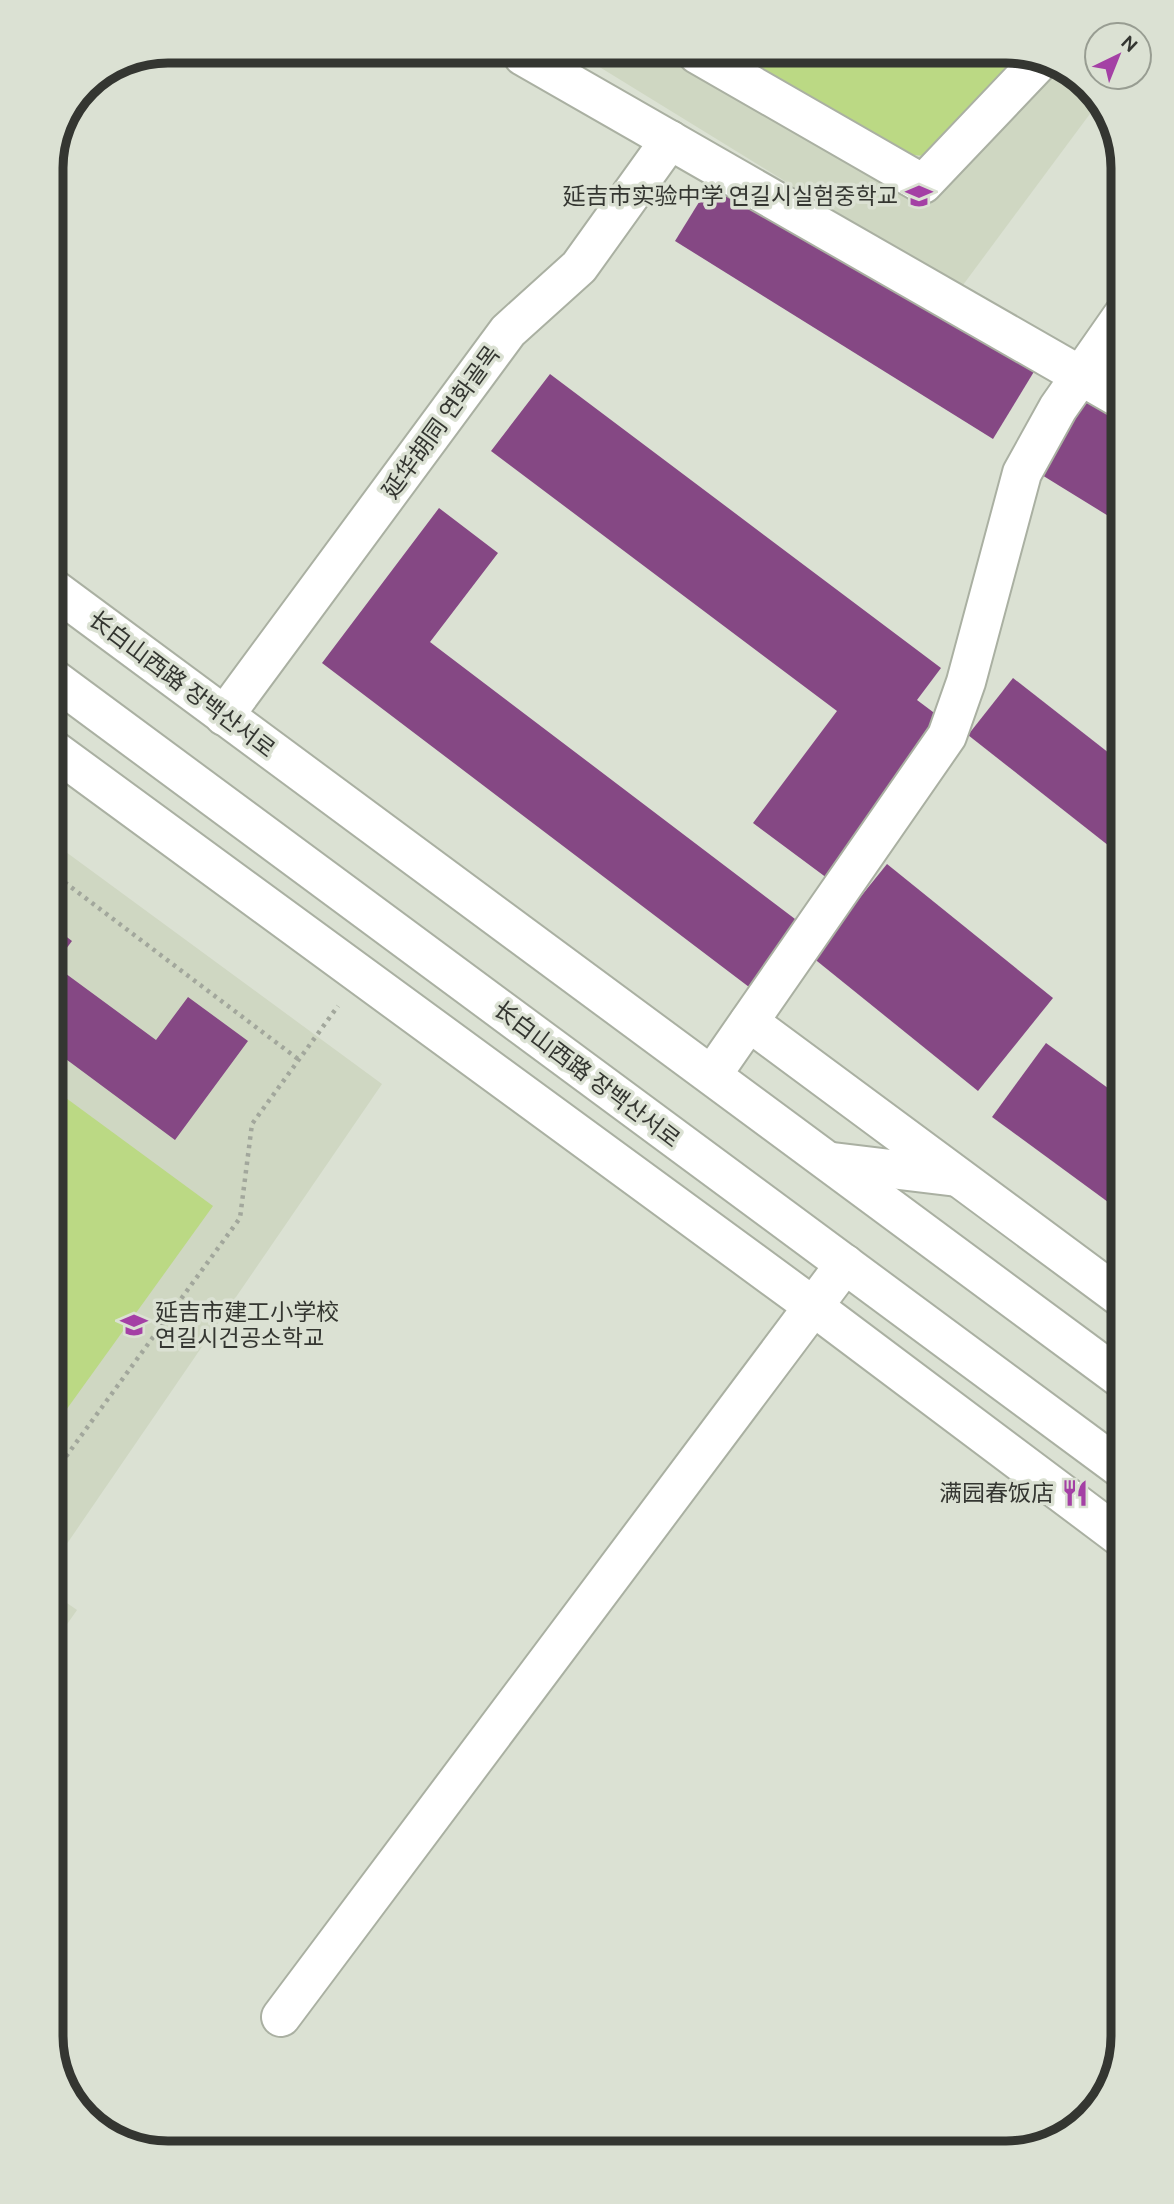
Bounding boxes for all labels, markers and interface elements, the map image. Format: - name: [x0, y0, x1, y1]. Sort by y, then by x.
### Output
- north arrow: [1083, 21, 1153, 91]
- text: N: [1117, 31, 1142, 56]
- school or university icon: 延吉市实验中学 연길시실험중학교: [904, 181, 934, 211]
- place label: 延吉市实验中学 연길시실험중학교: [562, 183, 898, 208]
- street label: 延华胡同 연화골목: [377, 341, 504, 503]
- street label: 长白山西路 장백산서로: [85, 606, 280, 762]
- street label: 长白山西路 장백산서로: [490, 996, 685, 1152]
- place label: 延吉市建工小学校 연길시건공소학교: [155, 1299, 339, 1350]
- school or university icon: 延吉市建工小学校 연길시건공소학교: [119, 1310, 149, 1340]
- restaurant icon: 满园春饭店: [1060, 1478, 1090, 1508]
- place label: 满园春饭店: [939, 1480, 1054, 1505]

